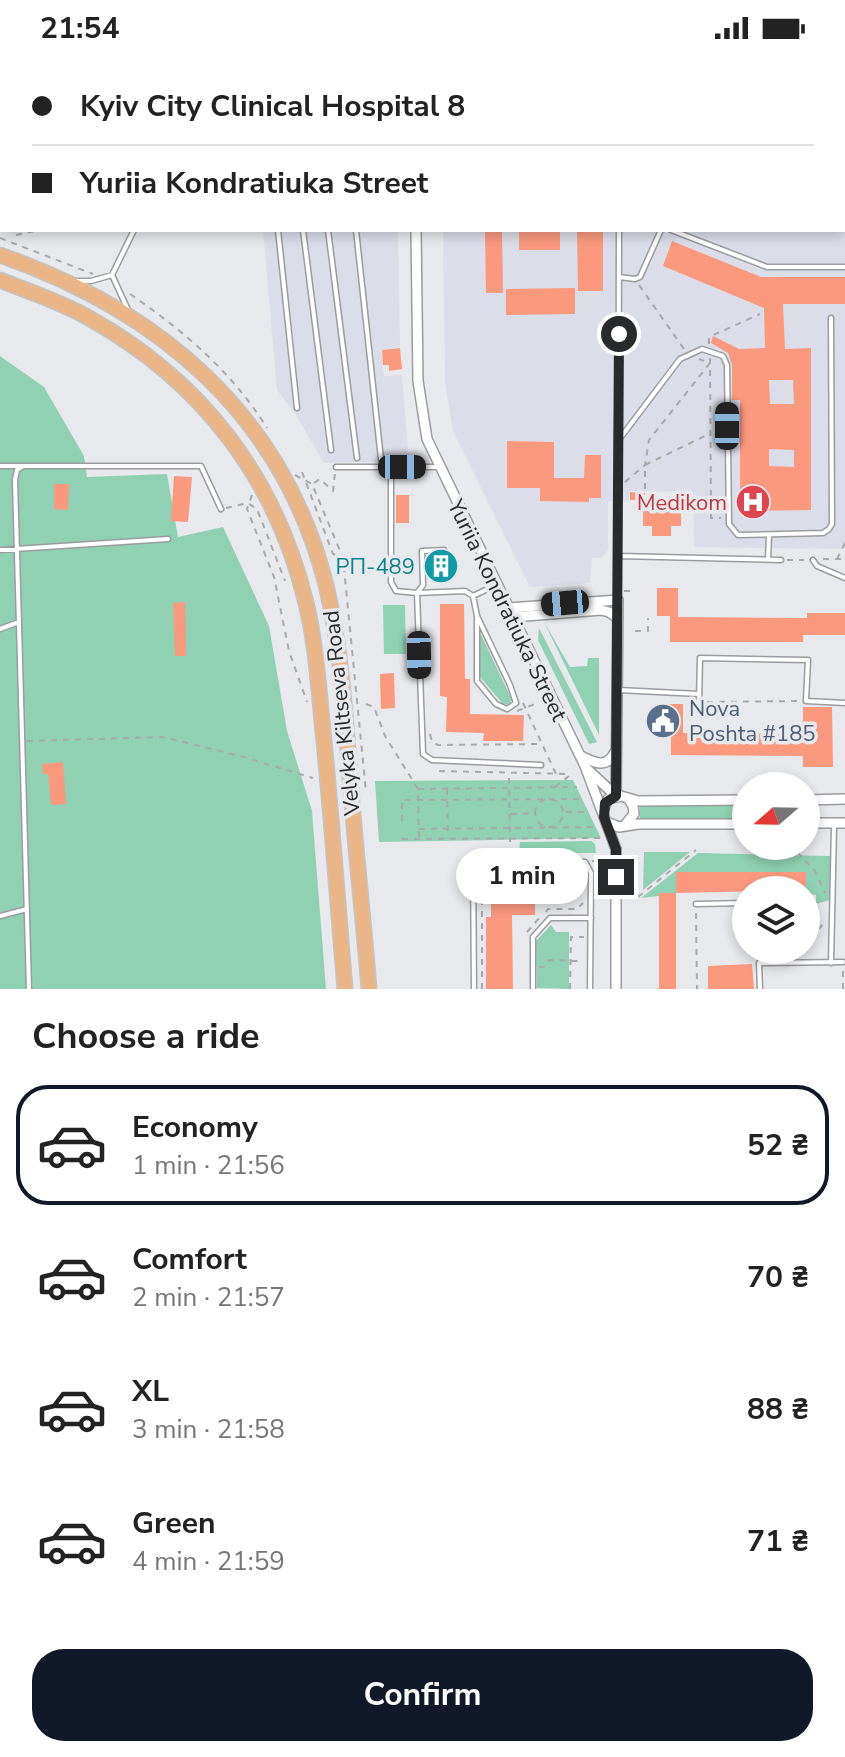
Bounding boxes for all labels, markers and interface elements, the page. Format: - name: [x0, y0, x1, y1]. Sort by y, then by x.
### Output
- text: 21:54: [40, 8, 119, 49]
- text: Kyiv City Clinical Hospital 8: [80, 86, 465, 127]
- text: Yuriia Kondratiuka Street: [80, 163, 428, 204]
- route start: [601, 316, 637, 352]
- car: [715, 402, 739, 450]
- car: [378, 455, 426, 479]
- hospital icon: Medikom: [734, 483, 772, 521]
- place label: Medikom: [637, 488, 727, 518]
- street label: Yuriia Kondratiuka Street: [440, 494, 574, 727]
- building icon: РП-489: [422, 547, 460, 585]
- place label: РП-489: [336, 552, 415, 582]
- car: [540, 589, 590, 617]
- street label: Velyka Kiltseva Road: [316, 609, 368, 818]
- car: [407, 631, 431, 679]
- place label: Nova Poshta #185: [689, 694, 816, 749]
- public building icon: Nova Poshta #185: [644, 702, 682, 740]
- north arrow: [732, 772, 820, 860]
- map controls: [732, 772, 820, 964]
- callout: 1 min: [456, 849, 588, 905]
- text: 1 min: [488, 858, 556, 893]
- route end: [598, 859, 634, 895]
- button: layers: [732, 876, 820, 964]
- text: Choose a ride: [32, 1012, 260, 1061]
- text: Economy: [132, 1107, 258, 1148]
- icon: car: [36, 1109, 108, 1181]
- text: 52 ₴: [747, 1125, 809, 1166]
- text: 1 min · 21:56: [132, 1148, 285, 1183]
- text: Comfort: [132, 1239, 247, 1280]
- icon: car: [36, 1241, 108, 1313]
- text: 70 ₴: [747, 1257, 809, 1298]
- text: 2 min · 21:57: [132, 1280, 285, 1315]
- text: XL: [132, 1371, 169, 1412]
- icon: car: [36, 1373, 108, 1445]
- text: 88 ₴: [747, 1389, 809, 1430]
- text: 3 min · 21:58: [132, 1412, 285, 1447]
- text: Green: [132, 1503, 216, 1544]
- icon: car: [36, 1505, 108, 1577]
- text: 71 ₴: [747, 1521, 809, 1562]
- text: 4 min · 21:59: [132, 1544, 285, 1579]
- button: Confirm: [32, 1649, 813, 1741]

